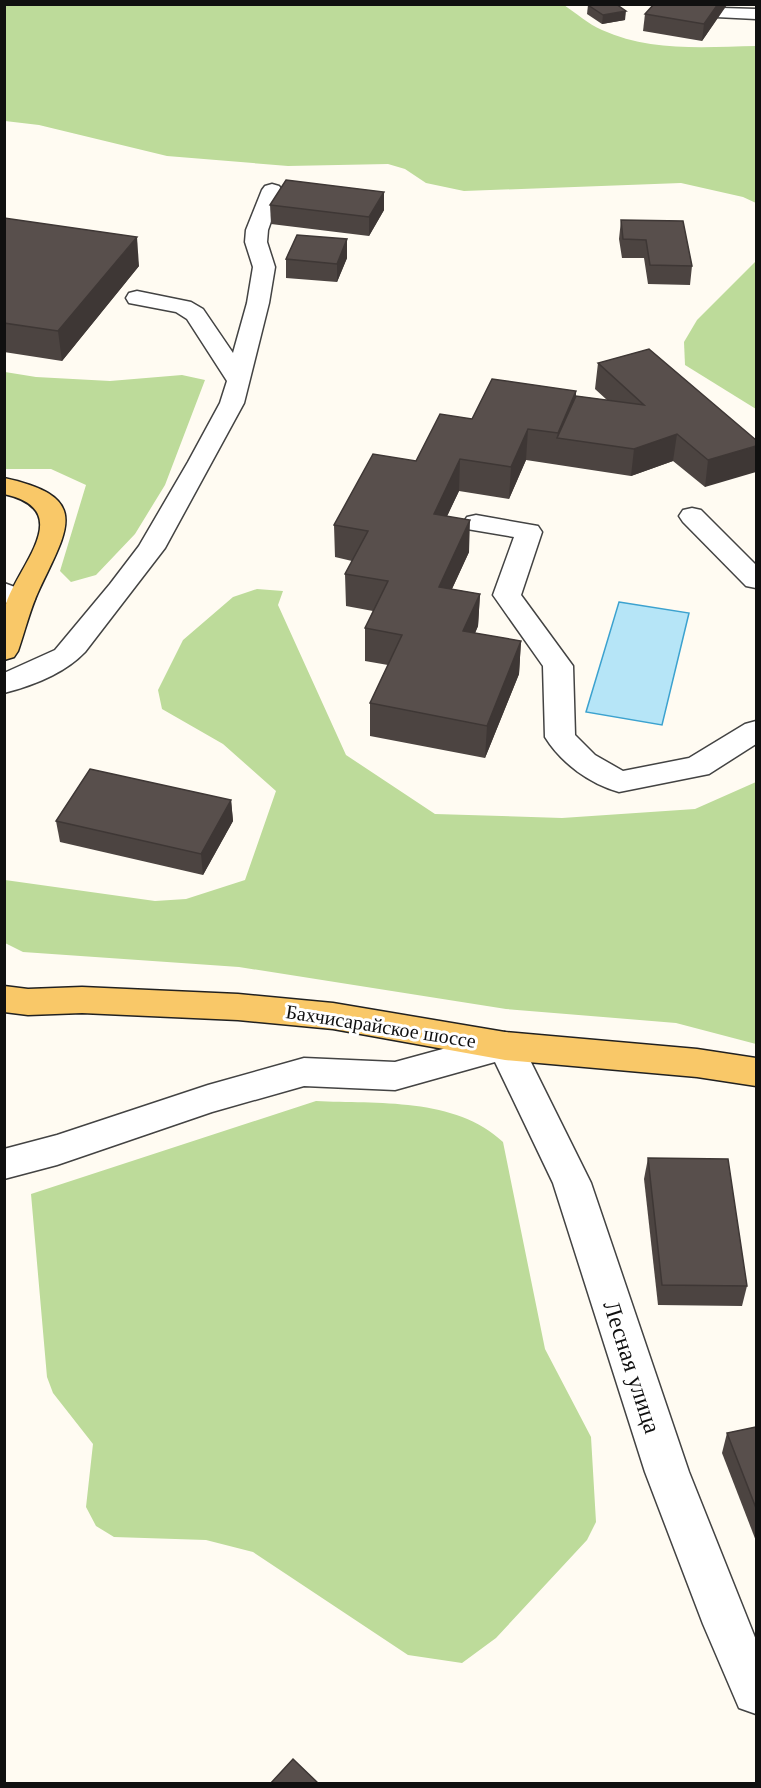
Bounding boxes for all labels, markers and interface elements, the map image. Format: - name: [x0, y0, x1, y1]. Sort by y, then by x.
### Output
- street label: Бахчисарайское шоссе: [284, 1000, 478, 1053]
- street label: Лесная улица: [598, 1297, 666, 1437]

